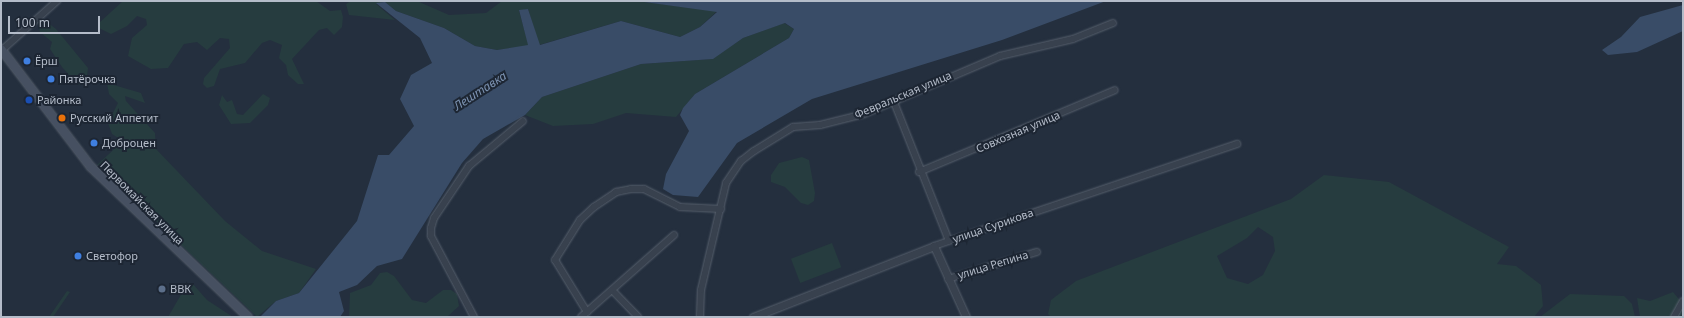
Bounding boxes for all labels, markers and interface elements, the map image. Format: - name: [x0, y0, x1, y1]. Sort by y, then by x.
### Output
- scale bar: [10, 8, 102, 34]
- text: 100 m: [15, 14, 50, 31]
- place label: Ёрш: [35, 54, 58, 68]
- marker: Ёрш: [22, 56, 32, 66]
- water label: Лештавка: [451, 69, 509, 113]
- street label: Февральская улица: [853, 69, 953, 121]
- place label: Пятёрочка: [59, 72, 116, 86]
- marker: Пятёрочка: [46, 74, 56, 84]
- place label: Районка: [37, 93, 81, 107]
- marker: Районка: [24, 95, 34, 105]
- street label: Совхозная улица: [974, 108, 1062, 156]
- place label: Русский Аппетит: [70, 111, 158, 125]
- marker: Русский Аппетит: [57, 113, 67, 123]
- place label: Доброцен: [102, 136, 156, 150]
- marker: Доброцен: [89, 138, 99, 148]
- street label: Первомайская улица: [98, 159, 186, 247]
- street label: улица Сурикова: [951, 206, 1035, 246]
- street label: улица Репина: [956, 248, 1030, 282]
- place label: Светофор: [86, 249, 138, 263]
- marker: Светофор: [73, 251, 83, 261]
- place label: ВВК: [170, 282, 191, 296]
- marker: ВВК: [157, 284, 167, 294]

